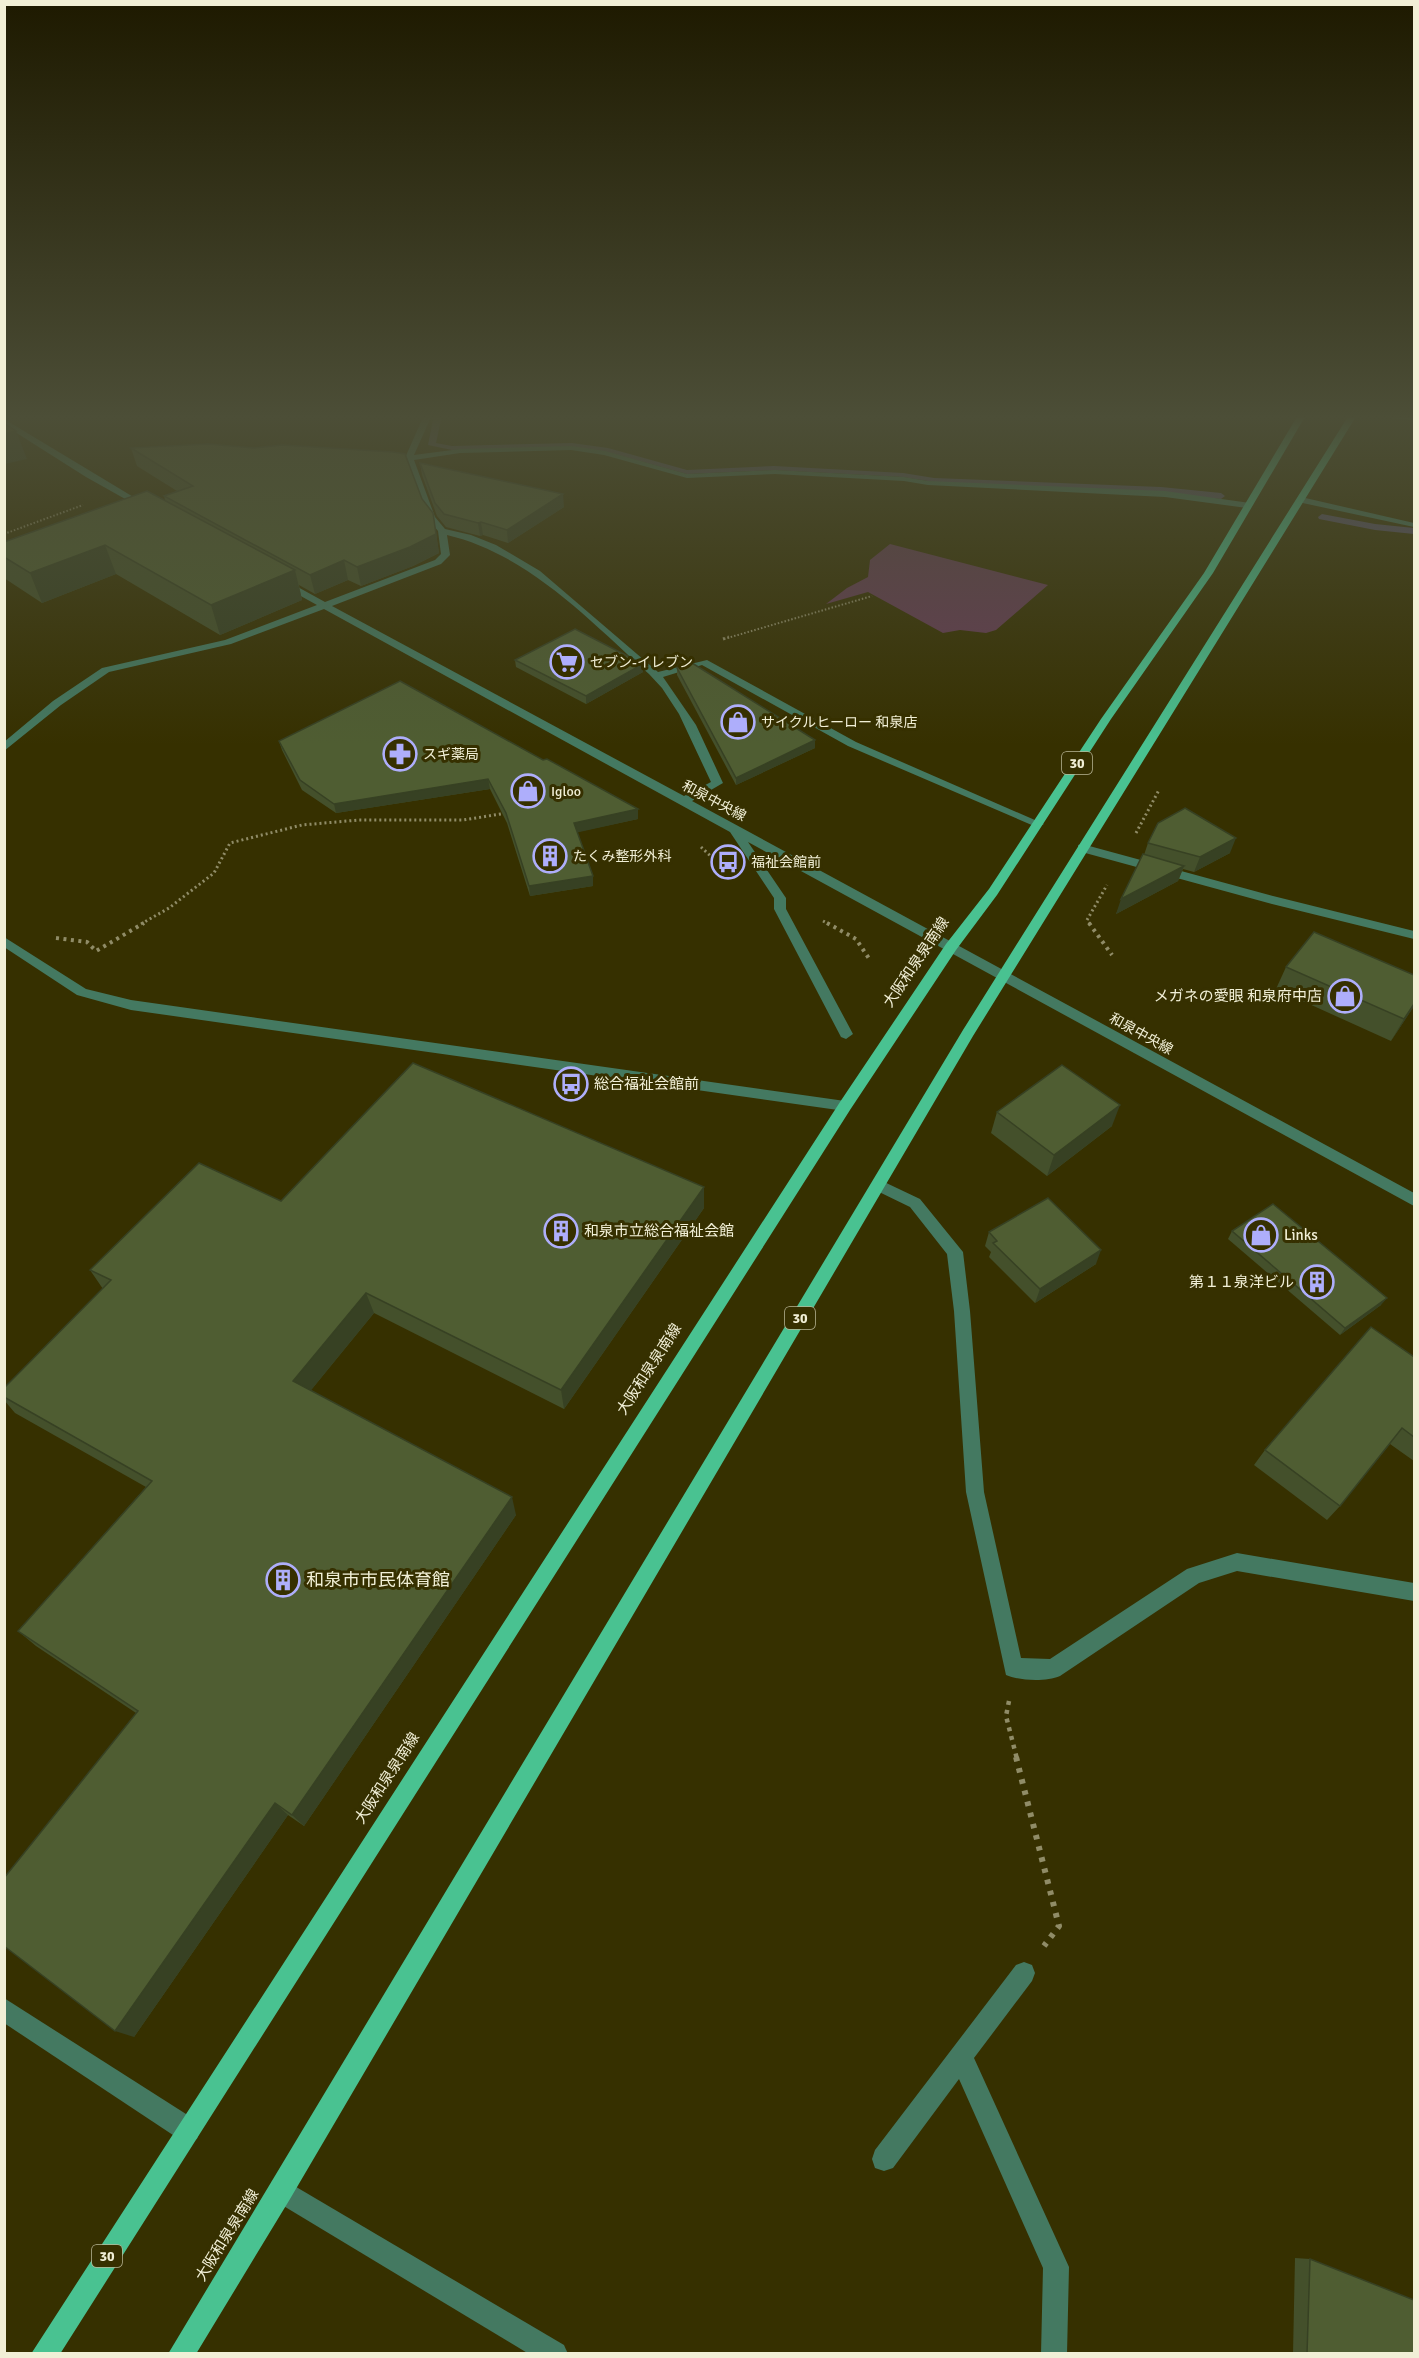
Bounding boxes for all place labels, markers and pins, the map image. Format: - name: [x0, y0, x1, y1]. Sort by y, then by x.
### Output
- supermarket icon: セブン-イレブン: [549, 644, 585, 680]
- place label: セブン-イレブン: [590, 654, 693, 671]
- shop icon: サイクルヒーロー 和泉店: [720, 704, 756, 740]
- place label: サイクルヒーロー 和泉店: [761, 714, 917, 731]
- pharmacy icon: スギ薬局: [382, 736, 418, 772]
- place label: スギ薬局: [423, 746, 479, 763]
- shop icon: Igloo: [510, 773, 546, 809]
- place label: Igloo: [551, 783, 581, 800]
- building icon: たくみ整形外科: [532, 838, 568, 874]
- bus stop icon: 福祉会館前: [710, 844, 746, 880]
- place label: たくみ整形外科: [573, 848, 672, 865]
- place label: 福祉会館前: [751, 854, 821, 871]
- shop icon: メガネの愛眼 和泉府中店: [1327, 978, 1363, 1014]
- place label: メガネの愛眼 和泉府中店: [1154, 987, 1322, 1005]
- bus stop icon: 総合福祉会館前: [553, 1066, 589, 1102]
- place label: 総合福祉会館前: [594, 1075, 699, 1093]
- building icon: 和泉市立総合福祉会館: [543, 1213, 579, 1249]
- shop icon: Links: [1243, 1217, 1279, 1253]
- place label: 和泉市立総合福祉会館: [584, 1222, 734, 1240]
- place label: Links: [1284, 1226, 1318, 1244]
- building icon: 第１１泉洋ビル: [1299, 1264, 1335, 1300]
- place label: 第１１泉洋ビル: [1189, 1273, 1294, 1291]
- building icon: 和泉市市民体育館: [265, 1562, 301, 1598]
- place label: 和泉市市民体育館: [306, 1569, 450, 1591]

